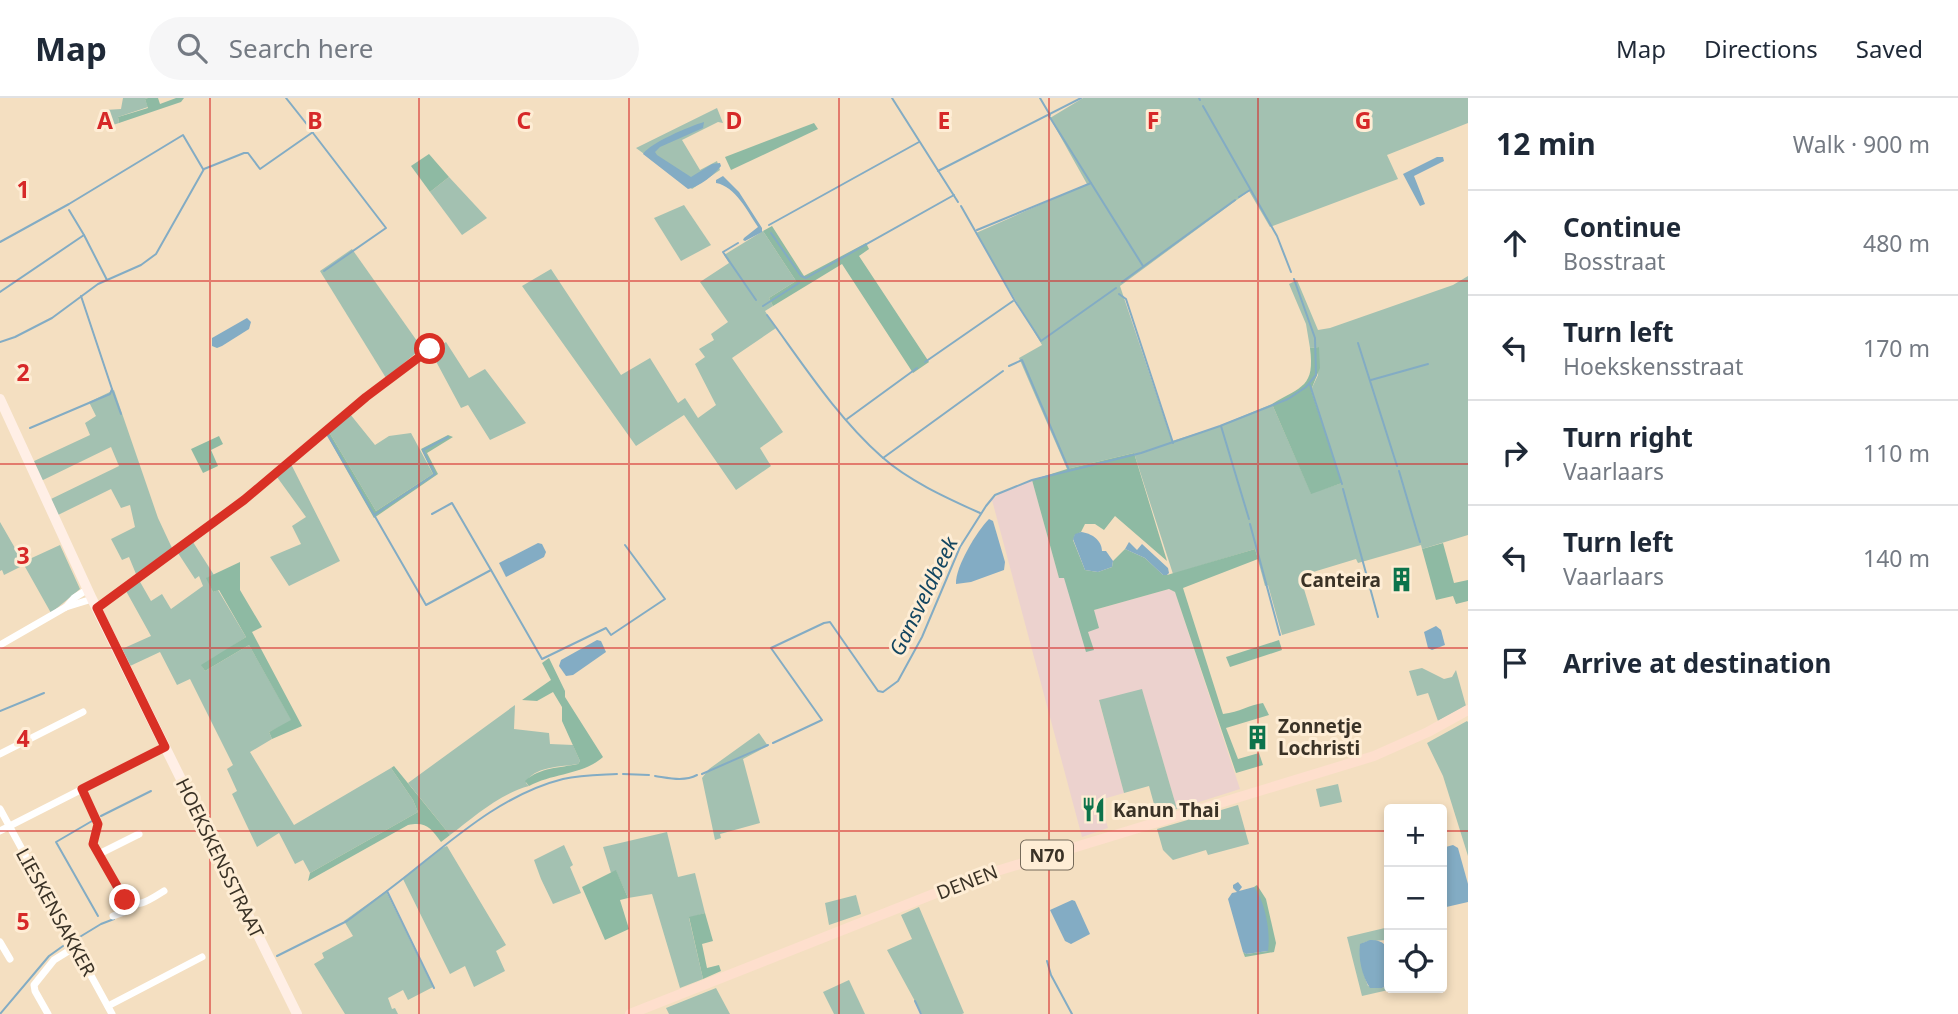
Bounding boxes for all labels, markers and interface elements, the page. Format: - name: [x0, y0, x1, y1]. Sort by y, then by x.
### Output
- search box: [149, 17, 639, 80]
- text: Map: [35, 26, 107, 71]
- icon: search: [173, 29, 211, 67]
- text: Search here: [229, 30, 373, 66]
- text: Map: [1616, 32, 1666, 65]
- text: Directions: [1704, 32, 1818, 65]
- text: Saved: [1856, 32, 1923, 65]
- text: A: [97, 104, 113, 136]
- text: B: [307, 104, 323, 136]
- text: C: [517, 104, 532, 136]
- text: D: [726, 104, 742, 136]
- text: E: [938, 104, 950, 136]
- text: F: [1147, 104, 1159, 136]
- text: G: [1355, 104, 1371, 136]
- text: 12 min: [1496, 123, 1596, 164]
- text: Walk · 900 m: [1793, 128, 1930, 160]
- text: 1: [16, 173, 30, 205]
- text: Continue: [1563, 209, 1681, 245]
- icon: ahead: [1496, 224, 1534, 262]
- text: 480 m: [1863, 227, 1930, 259]
- text: Bosstraat: [1563, 245, 1665, 277]
- text: Turn left: [1563, 314, 1674, 350]
- icon: left: [1496, 329, 1534, 367]
- text: 170 m: [1863, 332, 1930, 364]
- route start: [414, 333, 445, 364]
- text: Hoekskensstraat: [1563, 350, 1743, 382]
- text: 2: [16, 356, 30, 388]
- text: Turn right: [1563, 419, 1693, 455]
- icon: right: [1496, 434, 1534, 472]
- text: 110 m: [1863, 437, 1930, 469]
- text: Vaarlaars: [1563, 455, 1664, 487]
- text: Turn left: [1563, 524, 1674, 560]
- water label: Gansveldbeek: [882, 531, 965, 660]
- text: 3: [16, 539, 30, 571]
- icon: left: [1496, 539, 1534, 577]
- text: 140 m: [1863, 542, 1930, 574]
- text: Vaarlaars: [1563, 560, 1664, 592]
- building icon: Canteira: [1387, 566, 1415, 594]
- place label: Canteira: [1300, 567, 1381, 593]
- icon: arrive: [1496, 644, 1534, 682]
- text: Arrive at destination: [1563, 645, 1832, 681]
- place label: Zonnetje Lochristi: [1278, 713, 1362, 761]
- text: 4: [16, 722, 30, 754]
- building icon: Zonnetje Lochristi: [1244, 723, 1272, 751]
- street label: HOEKSKENSSTRAAT: [170, 774, 270, 943]
- restaurant icon: Kanun Thai: [1079, 796, 1107, 824]
- place label: Kanun Thai: [1113, 797, 1219, 823]
- map controls: [1384, 804, 1447, 993]
- button: +: [1384, 804, 1447, 867]
- road number: N70: [1021, 840, 1073, 870]
- street label: LIESKENSAKKER: [10, 843, 102, 981]
- street label: DENEN: [933, 858, 1001, 906]
- button: −: [1384, 867, 1447, 930]
- route end: [109, 884, 140, 915]
- text: 5: [16, 905, 30, 937]
- button: locate: [1384, 930, 1447, 993]

